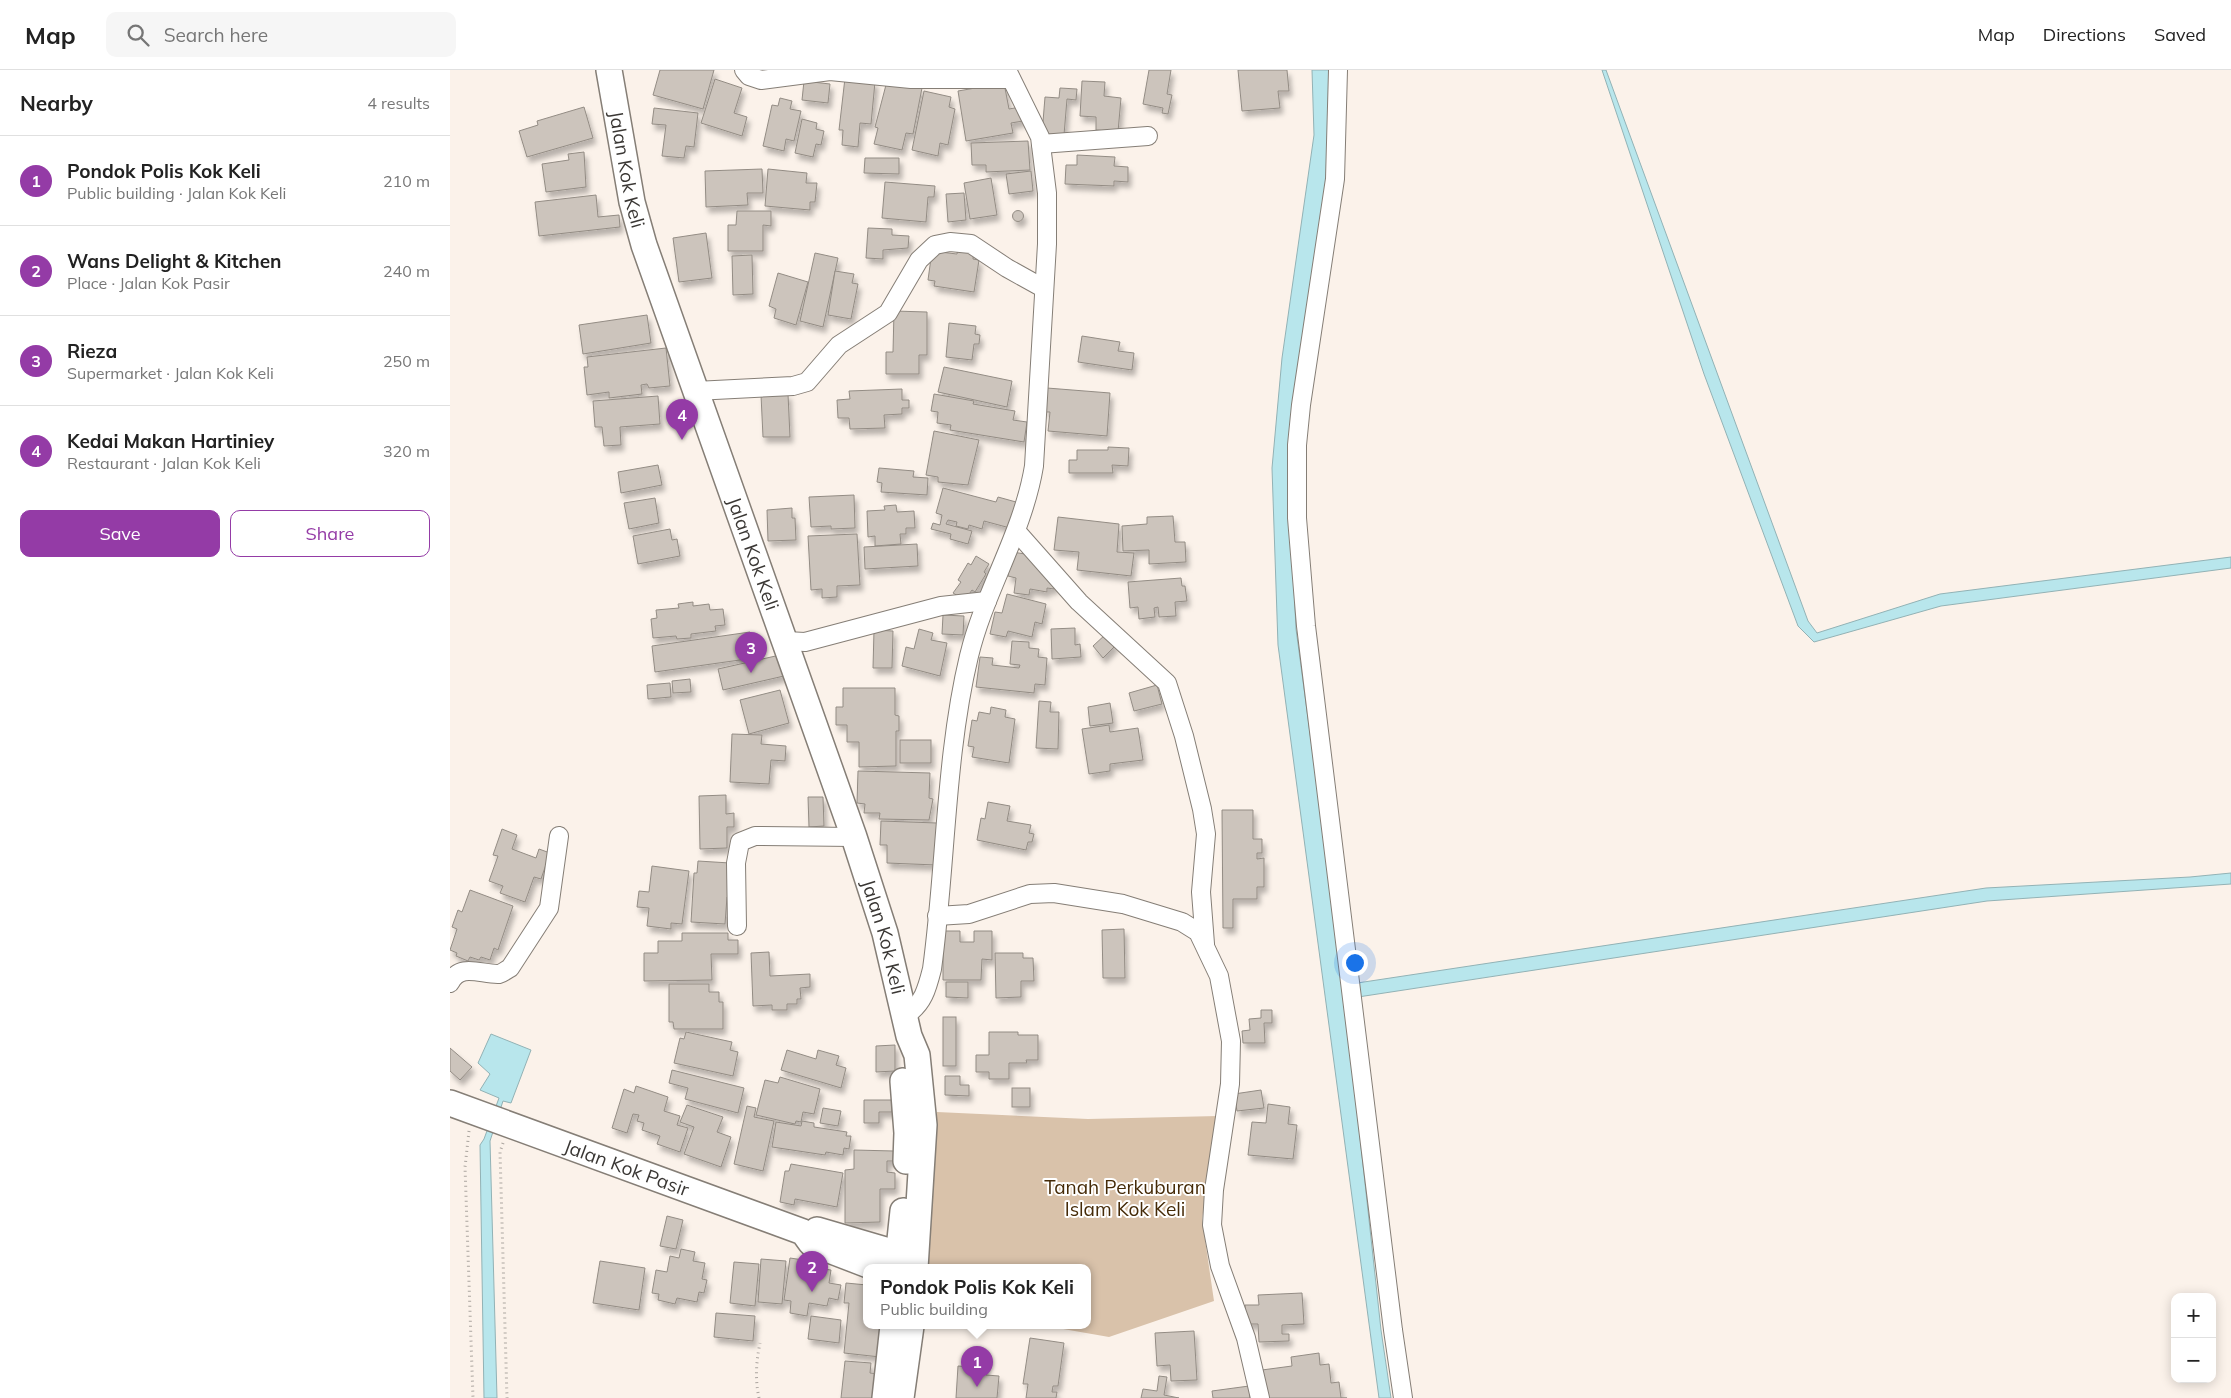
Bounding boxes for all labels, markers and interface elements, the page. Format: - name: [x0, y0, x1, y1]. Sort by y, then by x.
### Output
- search box: [106, 12, 456, 57]
- text: Map: [25, 20, 76, 50]
- icon: search: [124, 21, 152, 49]
- text: Search here: [164, 23, 268, 47]
- text: Map: [1978, 23, 2015, 46]
- text: Directions: [2043, 23, 2126, 46]
- text: Saved: [2154, 23, 2206, 46]
- text: Nearby: [20, 90, 93, 116]
- text: 4 results: [367, 93, 430, 113]
- street label: Jalan Kok Keli: [604, 109, 651, 230]
- text: Pondok Polis Kok Keli: [67, 159, 261, 183]
- text: 1: [31, 171, 41, 191]
- text: 210 m: [383, 171, 430, 191]
- text: Public building · Jalan Kok Keli: [67, 183, 286, 203]
- text: Wans Delight & Kitchen: [67, 249, 282, 273]
- text: 2: [31, 261, 41, 281]
- text: 240 m: [383, 261, 430, 281]
- text: Place · Jalan Kok Pasir: [67, 273, 230, 293]
- text: Rieza: [67, 339, 117, 363]
- text: 3: [31, 351, 41, 371]
- text: 250 m: [383, 351, 430, 371]
- text: Supermarket · Jalan Kok Keli: [67, 363, 274, 383]
- pin: 4: [666, 399, 698, 440]
- text: Kedai Makan Hartiniey: [67, 429, 274, 453]
- text: 4: [31, 441, 41, 461]
- text: 320 m: [383, 441, 430, 461]
- text: Restaurant · Jalan Kok Keli: [67, 453, 261, 473]
- street label: Jalan Kok Keli: [722, 494, 785, 613]
- button: Save: [20, 510, 220, 557]
- button: Share: [230, 510, 430, 557]
- pin: 3: [735, 632, 767, 673]
- street label: Jalan Kok Keli: [856, 876, 911, 997]
- your location: [1342, 950, 1368, 976]
- street label: Jalan Kok Pasir: [561, 1134, 692, 1201]
- park label: Tanah Perkuburan Islam Kok Keli: [1044, 1175, 1206, 1221]
- pin: 2: [796, 1251, 828, 1292]
- popup: [863, 1264, 1091, 1329]
- text: Pondok Polis Kok Keli: [880, 1275, 1074, 1299]
- map controls: [2171, 1293, 2216, 1383]
- button: +: [2171, 1293, 2216, 1338]
- text: Public building: [880, 1299, 988, 1319]
- button: −: [2171, 1338, 2216, 1383]
- pin: 1: [961, 1346, 993, 1387]

